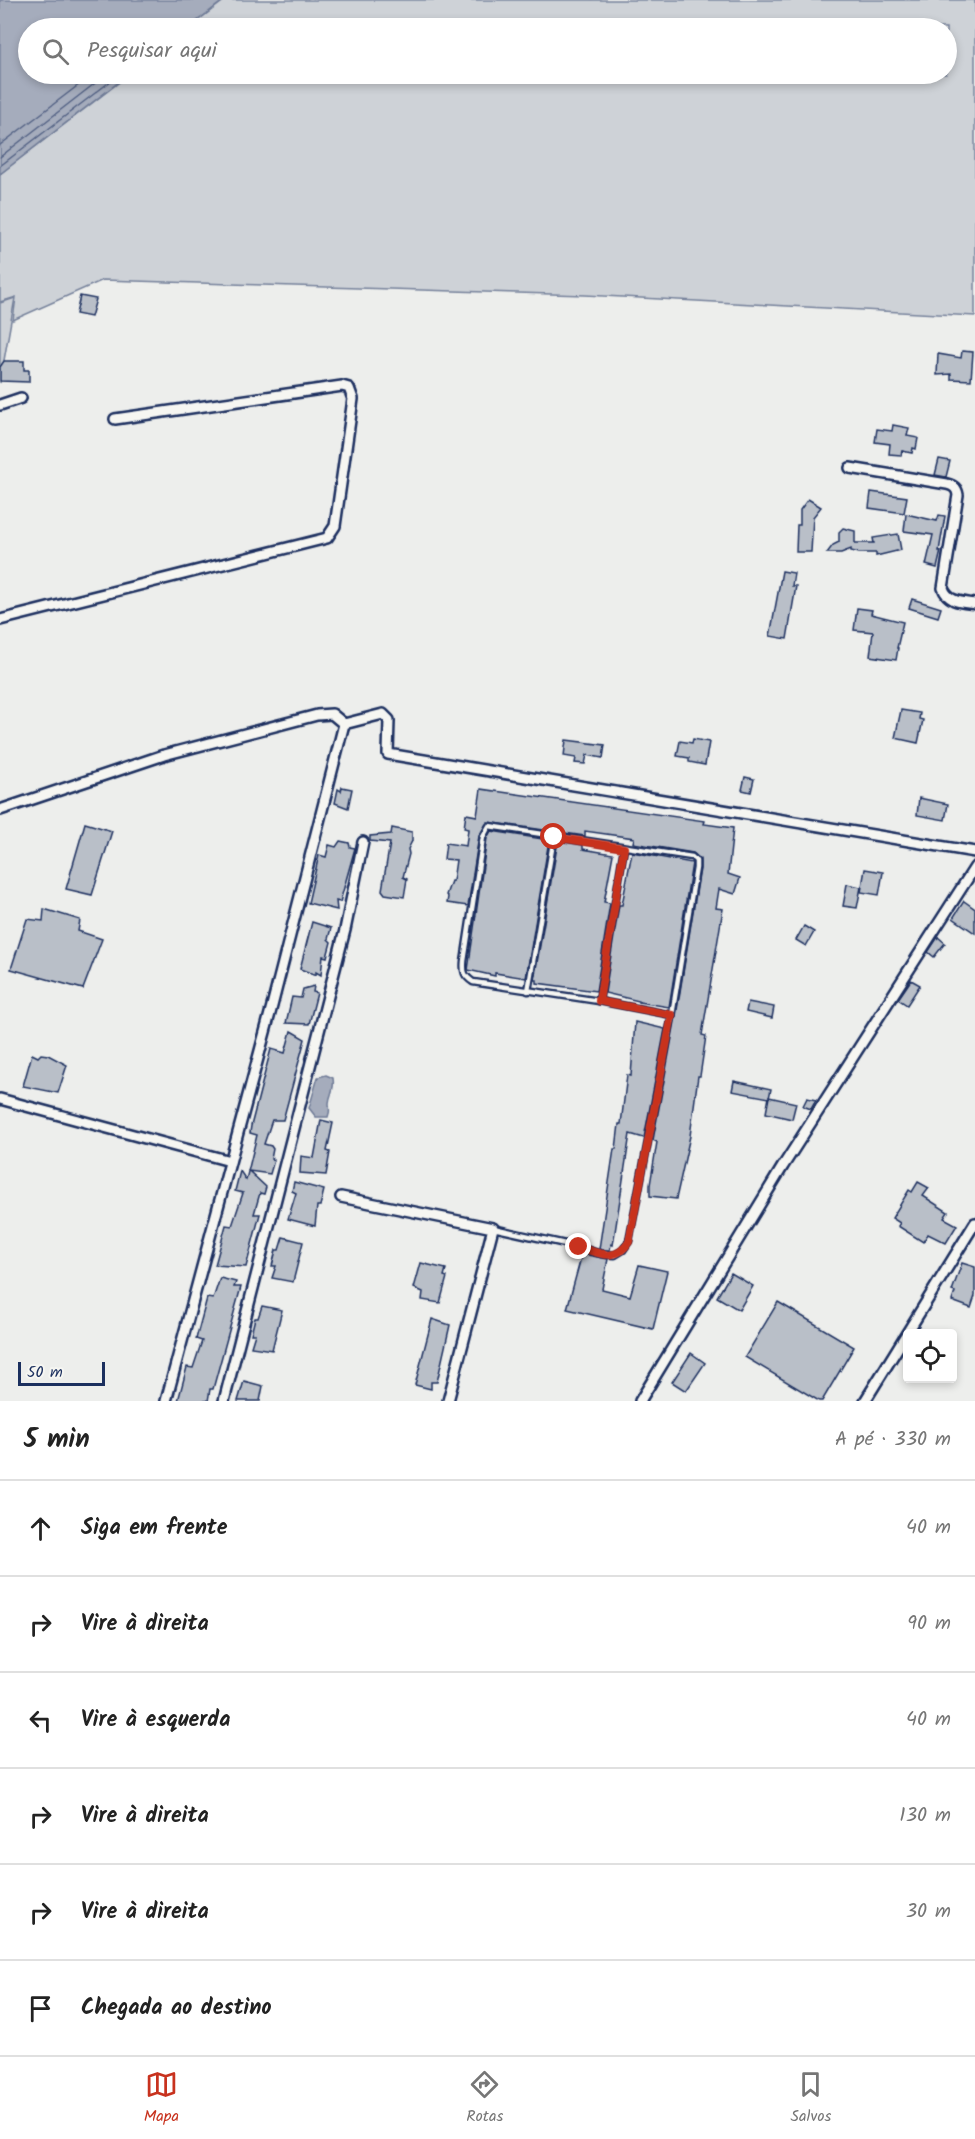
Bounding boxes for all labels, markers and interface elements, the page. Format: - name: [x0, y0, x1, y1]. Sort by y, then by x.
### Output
- search box: [18, 18, 957, 84]
- text: Pesquisar aqui: [87, 34, 217, 69]
- icon: search: [39, 35, 72, 68]
- route start: [540, 823, 566, 849]
- route end: [565, 1233, 591, 1259]
- map controls: [903, 1329, 957, 1383]
- button: locate: [903, 1329, 957, 1383]
- scale bar: [18, 1359, 105, 1386]
- text: 50 m: [27, 1360, 63, 1385]
- text: 5 min: [24, 1419, 90, 1461]
- text: A pé · 330 m: [835, 1424, 951, 1456]
- text: Siga em frente: [81, 1511, 227, 1546]
- icon: ahead: [24, 1512, 57, 1545]
- text: 40 m: [906, 1512, 951, 1544]
- text: Vire à direita: [81, 1607, 209, 1642]
- icon: right: [24, 1608, 57, 1641]
- text: 90 m: [907, 1608, 951, 1640]
- text: Vire à esquerda: [81, 1703, 230, 1738]
- icon: left: [24, 1704, 57, 1737]
- text: 40 m: [906, 1704, 951, 1736]
- text: Vire à direita: [81, 1799, 209, 1834]
- icon: right: [24, 1800, 57, 1833]
- text: 130 m: [899, 1800, 951, 1832]
- text: Vire à direita: [81, 1895, 209, 1930]
- icon: right: [24, 1896, 57, 1929]
- text: 30 m: [906, 1896, 951, 1928]
- text: Chegada ao destino: [81, 1991, 272, 2026]
- icon: arrive: [24, 1992, 57, 2025]
- tab: Mapa: [144, 2068, 179, 2129]
- tab: Rotas: [466, 2068, 503, 2129]
- tab: Salvos: [791, 2068, 831, 2129]

